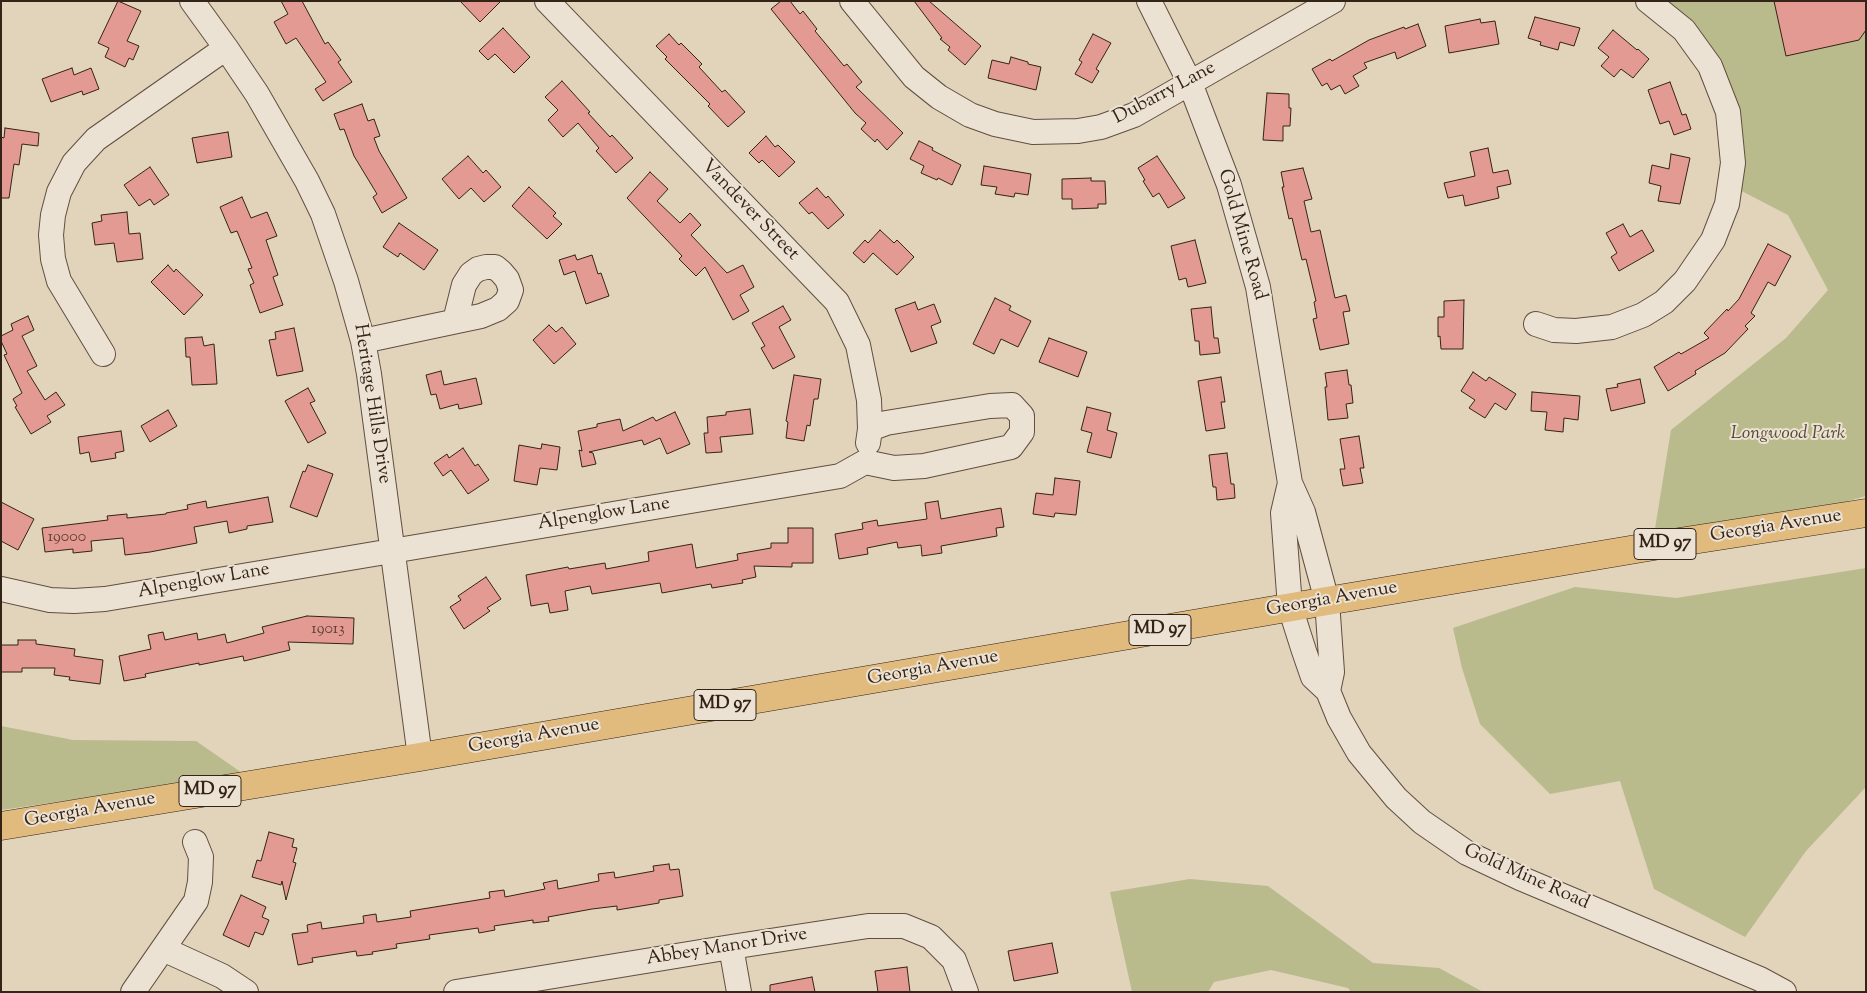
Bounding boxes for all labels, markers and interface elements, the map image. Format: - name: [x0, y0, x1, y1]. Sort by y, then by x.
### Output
- street label: Dubarry Lane: [1110, 58, 1220, 130]
- street label: Vandever Street: [695, 156, 803, 266]
- street label: Gold Mine Road: [1211, 167, 1271, 303]
- street label: Heritage Hills Drive: [347, 322, 395, 486]
- park label: Longwood Park: [1731, 424, 1845, 446]
- street label: Alpenglow Lane: [536, 493, 672, 537]
- street label: Georgia Avenue: [1709, 505, 1843, 549]
- house number: 19000: [48, 528, 86, 548]
- road number: MD 97: [1634, 528, 1696, 560]
- street label: Alpenglow Lane: [136, 559, 272, 605]
- street label: Georgia Avenue: [1265, 577, 1399, 623]
- road number: MD 97: [1129, 614, 1191, 646]
- house number: 19013: [311, 620, 345, 640]
- street label: Georgia Avenue: [866, 646, 1000, 692]
- road number: MD 97: [694, 690, 756, 720]
- street label: Georgia Avenue: [467, 714, 601, 760]
- road number: MD 97: [179, 776, 241, 806]
- street label: Georgia Avenue: [23, 788, 157, 834]
- street label: Gold Mine Road: [1460, 840, 1592, 916]
- street label: Abbey Manor Drive: [645, 924, 809, 972]

